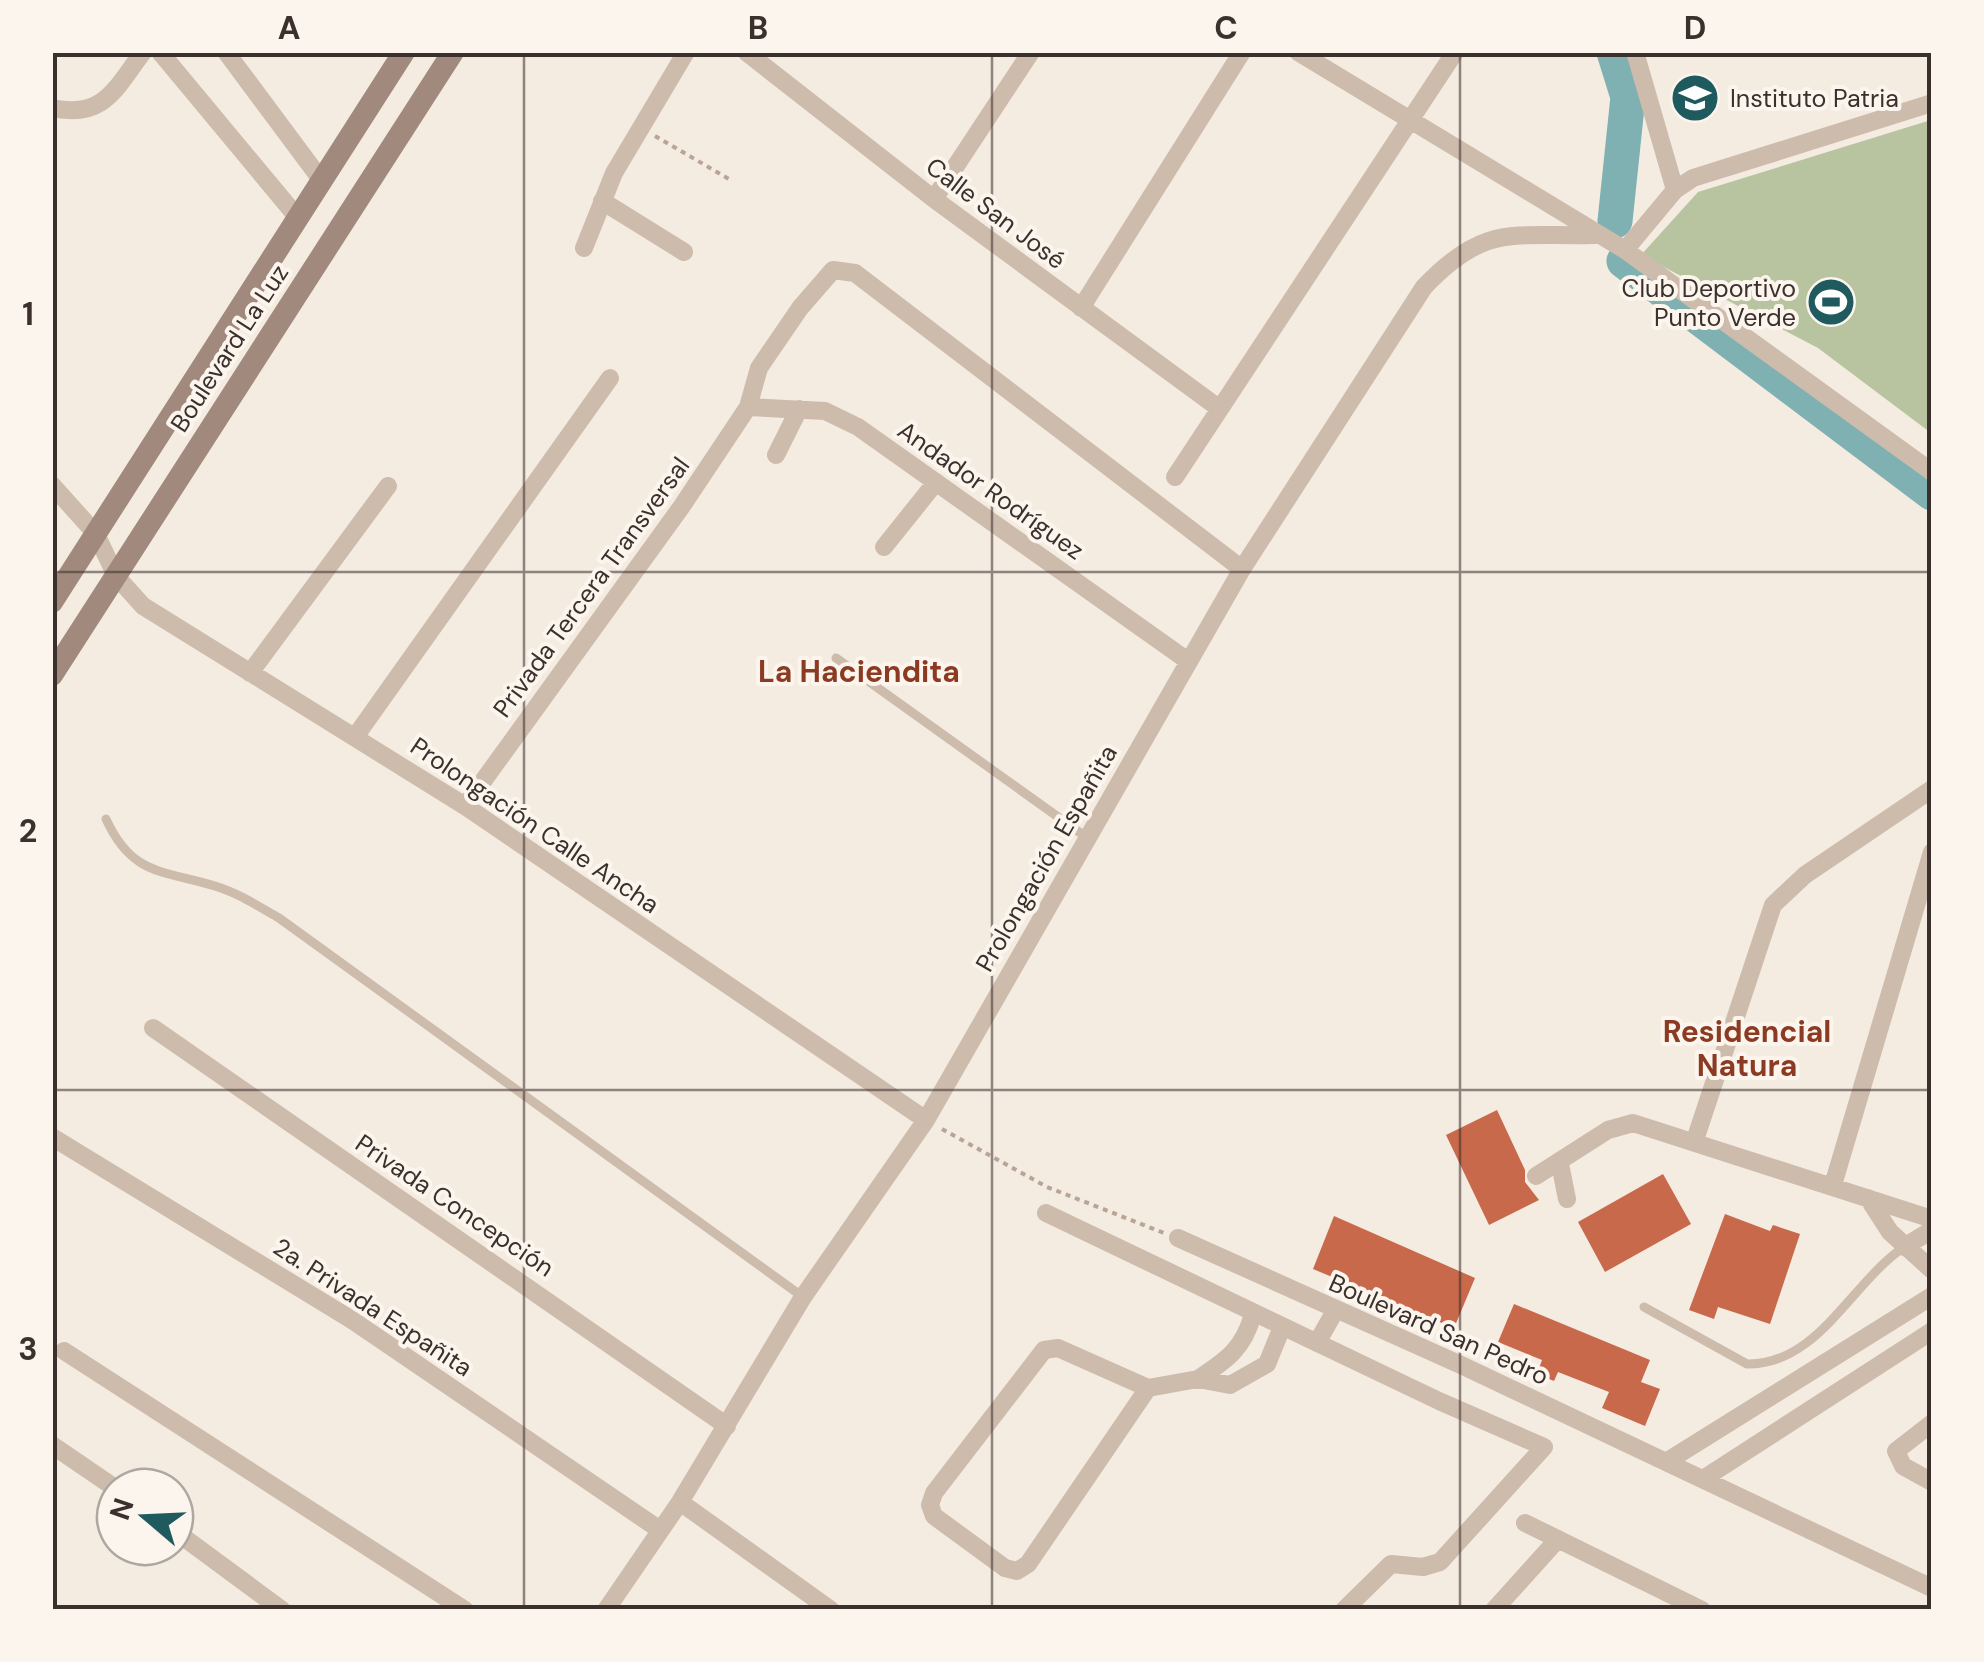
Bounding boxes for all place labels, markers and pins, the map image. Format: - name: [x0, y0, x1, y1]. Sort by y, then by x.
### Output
- school or university icon: Instituto Patria: [1669, 72, 1721, 124]
- place label: Instituto Patria: [1730, 82, 1899, 115]
- place label: Club Deportivo Punto Verde: [1622, 272, 1796, 334]
- sports icon: Club Deportivo Punto Verde: [1805, 276, 1857, 328]

